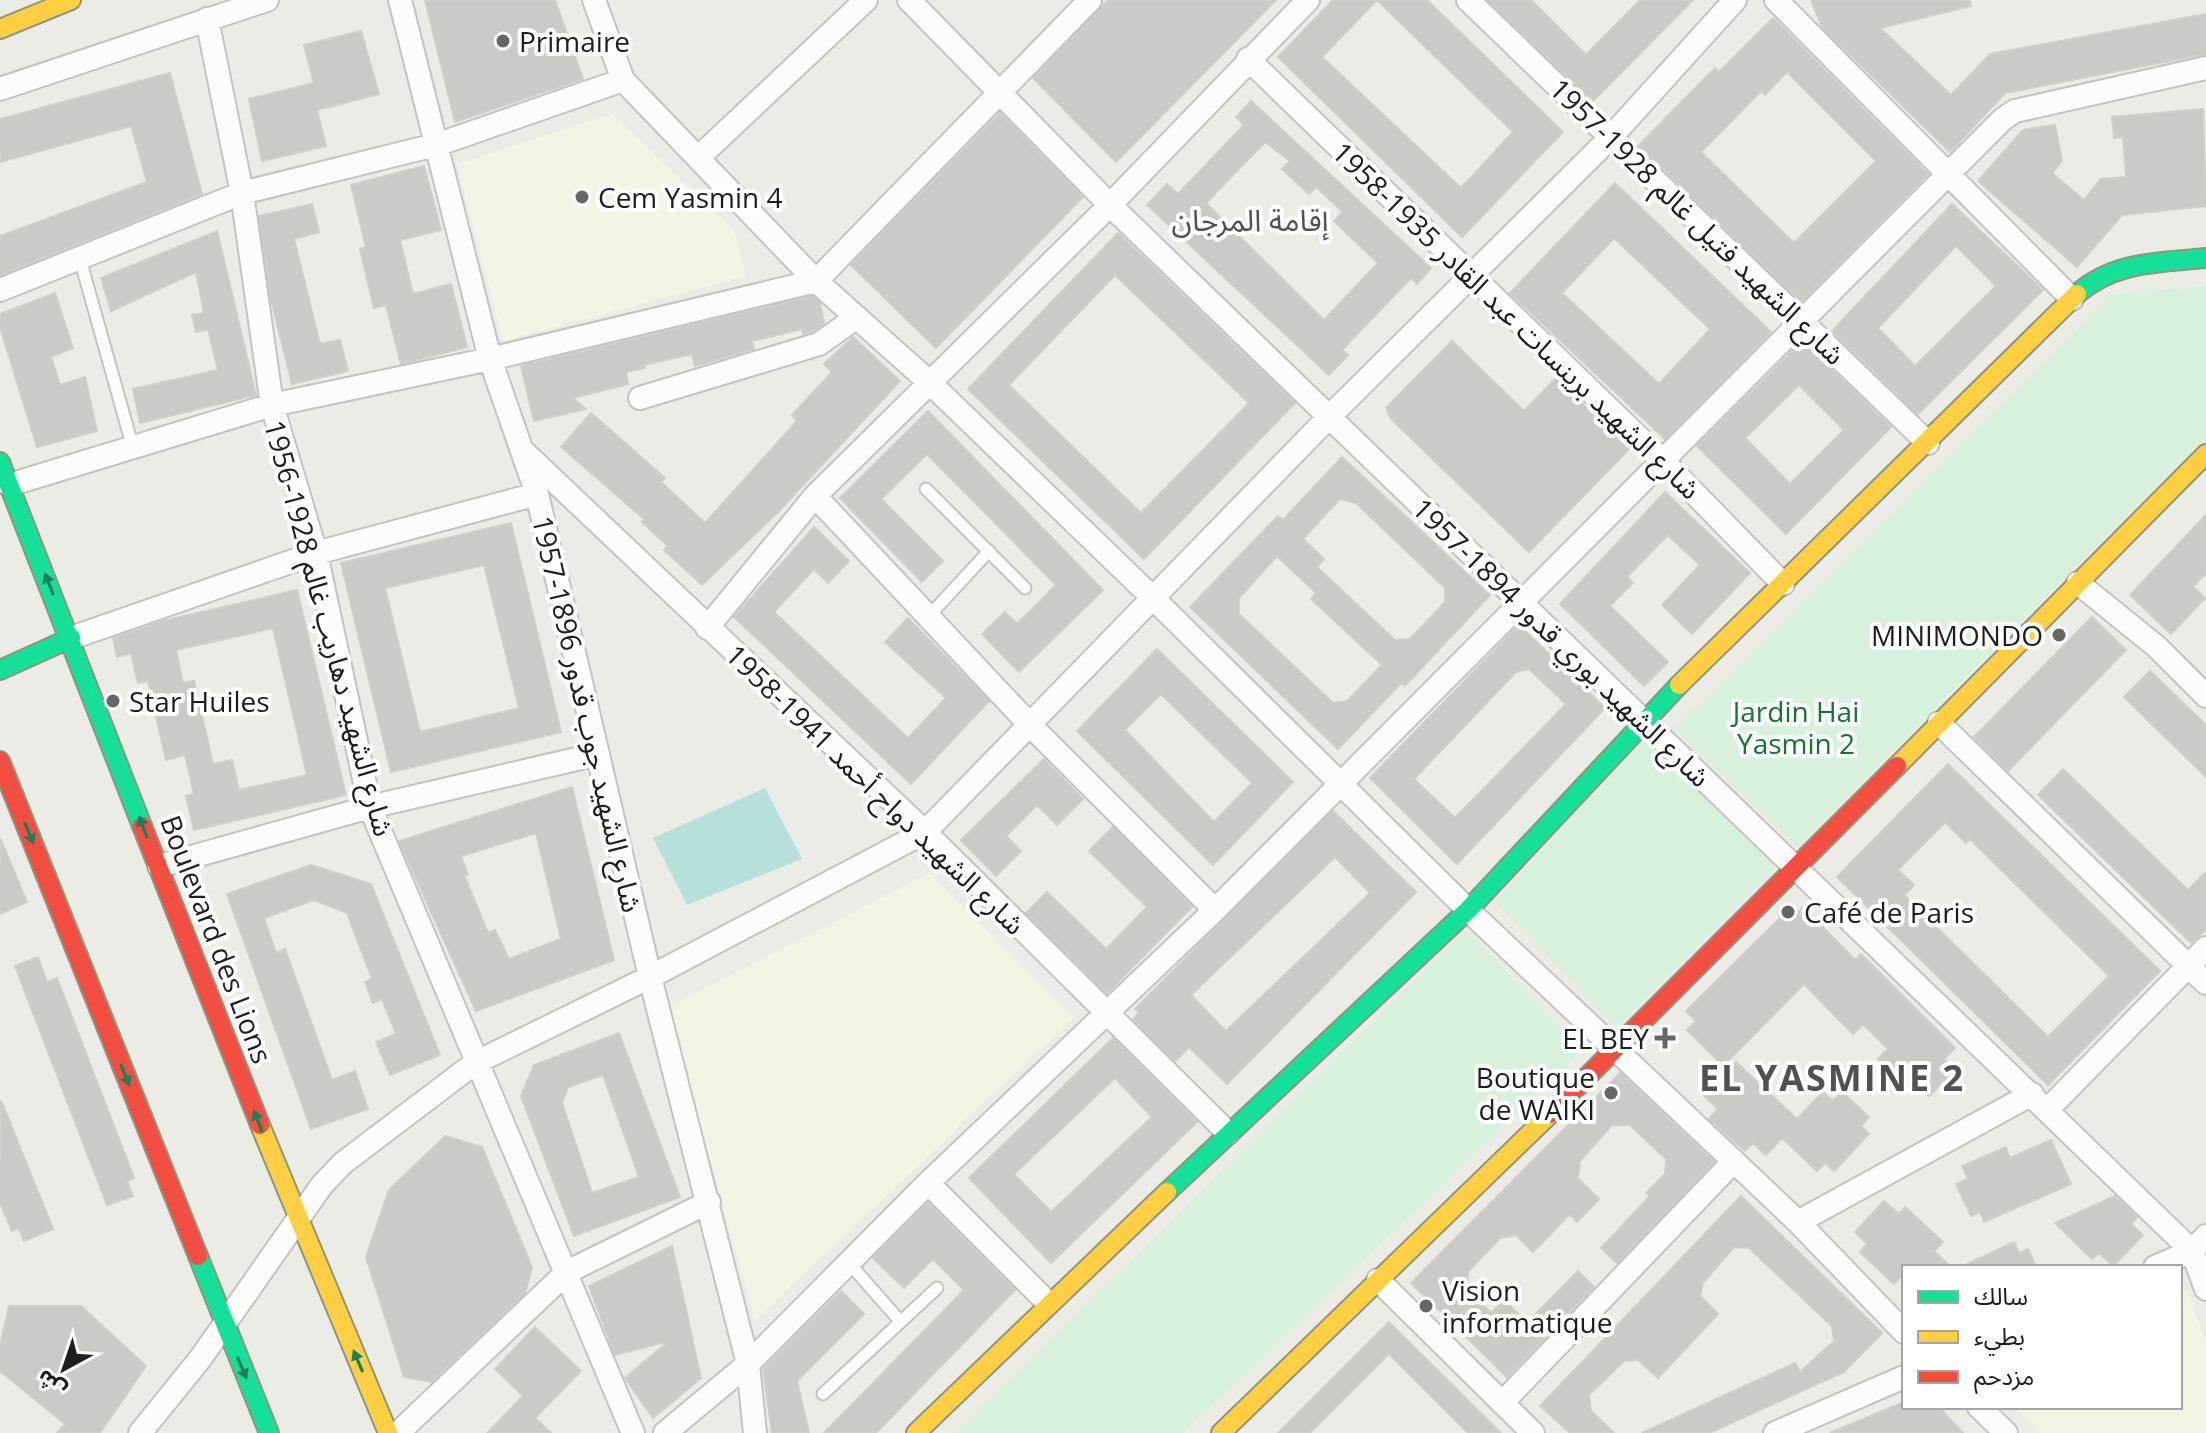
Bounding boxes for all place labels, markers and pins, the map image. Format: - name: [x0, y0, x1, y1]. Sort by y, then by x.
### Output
- place label: Primaire: [519, 22, 630, 60]
- marker: Primaire: [494, 32, 512, 50]
- place label: Cem Yasmin 4: [598, 178, 783, 216]
- marker: Cem Yasmin 4: [573, 188, 591, 206]
- place label: MINIMONDO: [1871, 616, 2043, 654]
- marker: MINIMONDO: [2050, 626, 2068, 644]
- place label: Star Huiles: [129, 682, 270, 720]
- marker: Star Huiles: [104, 692, 122, 710]
- place label: Café de Paris: [1804, 893, 1974, 931]
- marker: Café de Paris: [1779, 903, 1797, 921]
- place label: EL BEY: [1562, 1019, 1649, 1057]
- marker: EL BEY: [1656, 1029, 1674, 1047]
- place label: Boutique de WAIKI: [1476, 1058, 1595, 1128]
- marker: Boutique de WAIKI: [1602, 1084, 1620, 1102]
- place label: Vision informatique: [1442, 1271, 1613, 1341]
- marker: Vision informatique: [1417, 1297, 1435, 1315]

